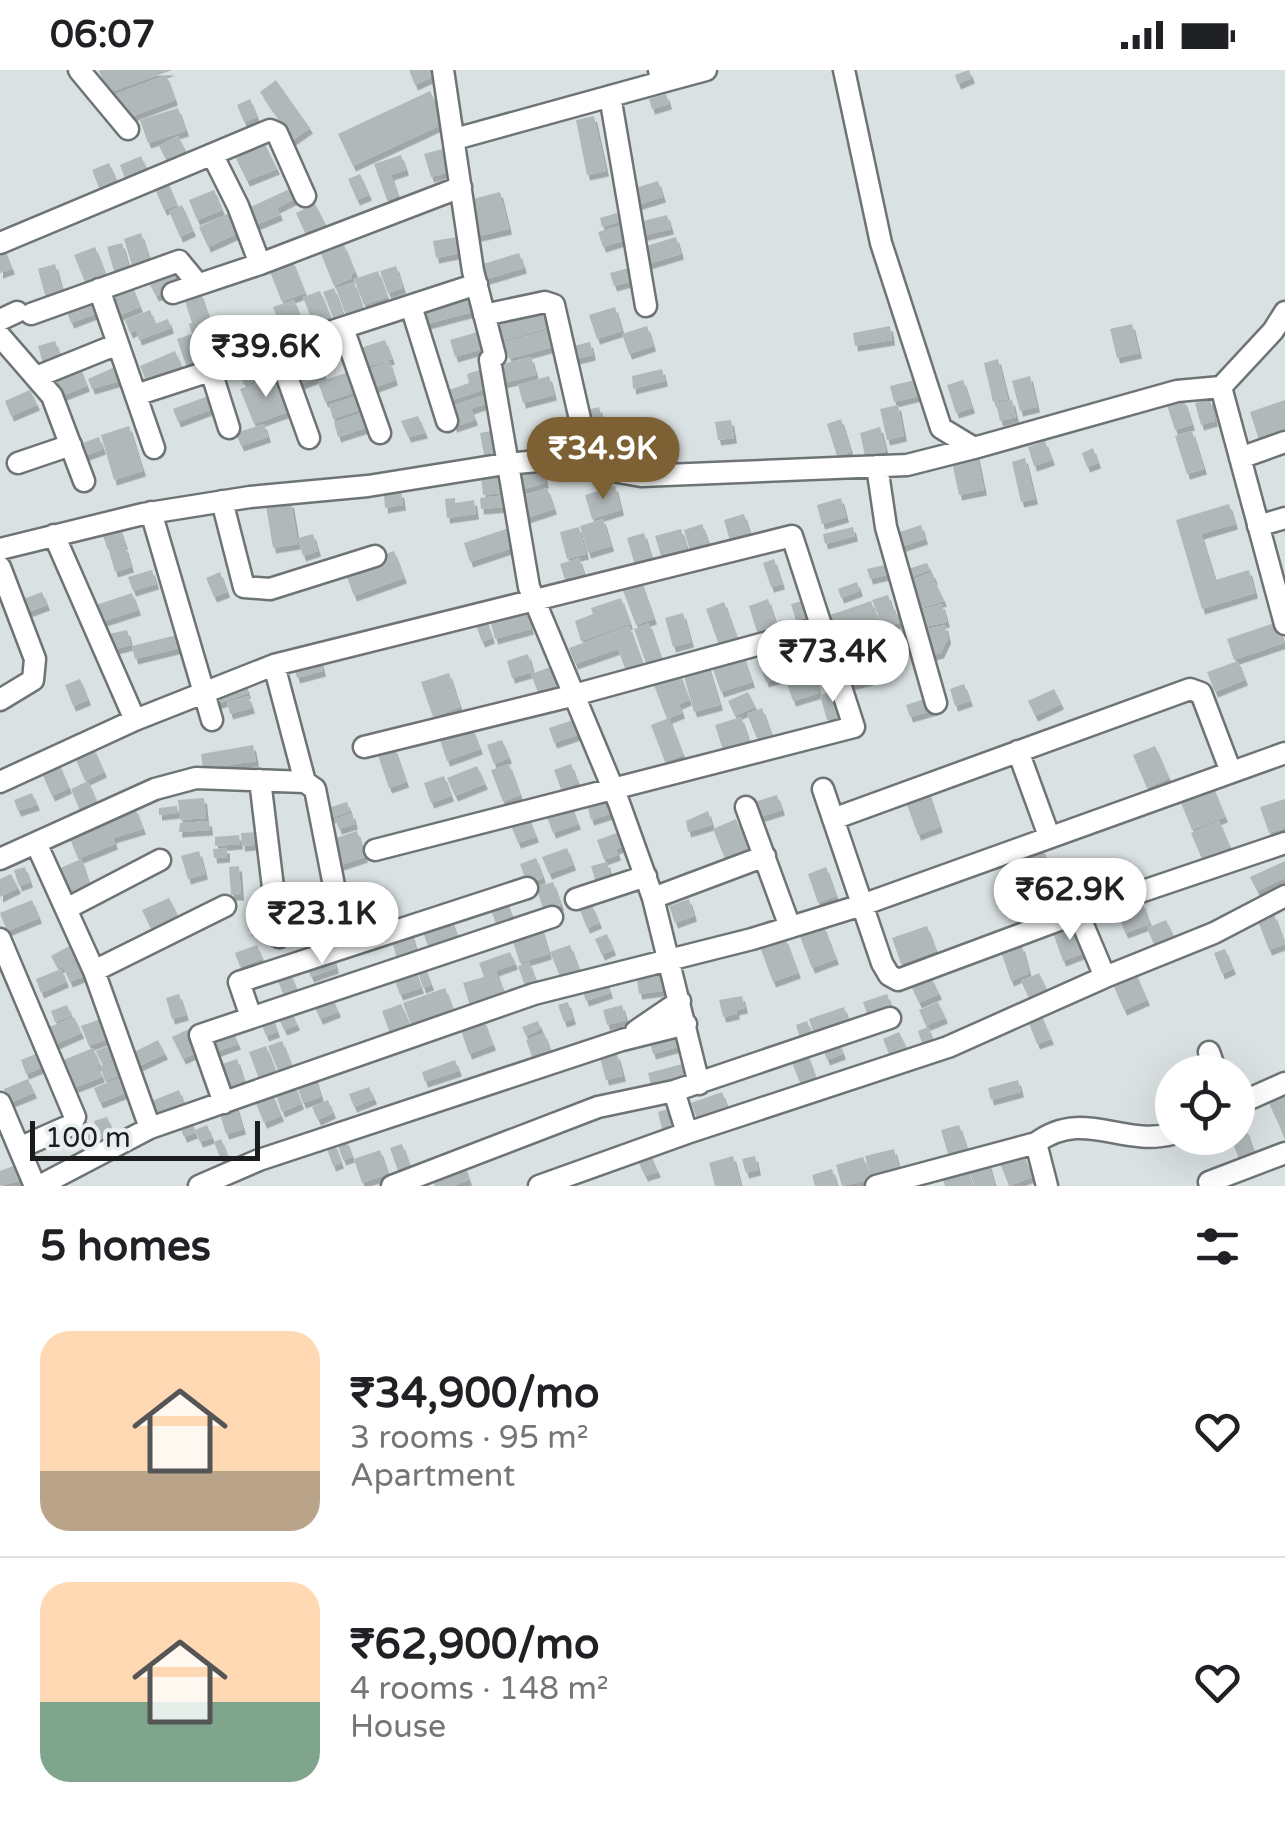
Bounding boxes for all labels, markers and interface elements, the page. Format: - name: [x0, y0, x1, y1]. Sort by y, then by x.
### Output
- text: 06:07: [50, 12, 155, 58]
- pin: ₹39.6K: [185, 315, 347, 400]
- text: ₹39.6K: [212, 328, 320, 366]
- pin: ₹34.9K: [522, 417, 684, 502]
- text: ₹34.9K: [549, 430, 657, 468]
- pin: ₹73.4K: [752, 620, 914, 705]
- text: ₹73.4K: [779, 633, 887, 671]
- pin: ₹62.9K: [989, 858, 1151, 943]
- text: ₹62.9K: [1016, 871, 1124, 909]
- pin: ₹23.1K: [241, 882, 403, 967]
- text: ₹23.1K: [268, 895, 376, 933]
- map controls: [1155, 1055, 1255, 1155]
- button: locate: [1155, 1055, 1255, 1155]
- scale bar: [30, 1116, 260, 1160]
- text: 100 m: [45, 1121, 131, 1155]
- icon: filters: [1190, 1219, 1245, 1274]
- text: 5 homes: [40, 1221, 211, 1272]
- text: ₹34,900/mo: [350, 1368, 599, 1419]
- icon: home: [120, 1371, 240, 1491]
- icon: heart: [1190, 1404, 1245, 1459]
- text: 3 rooms · 95 m²: [350, 1419, 589, 1457]
- text: Apartment: [350, 1457, 515, 1495]
- text: ₹62,900/mo: [350, 1619, 599, 1670]
- icon: home: [120, 1622, 240, 1742]
- icon: heart: [1190, 1655, 1245, 1710]
- text: 4 rooms · 148 m²: [350, 1670, 609, 1708]
- text: House: [350, 1708, 446, 1746]

